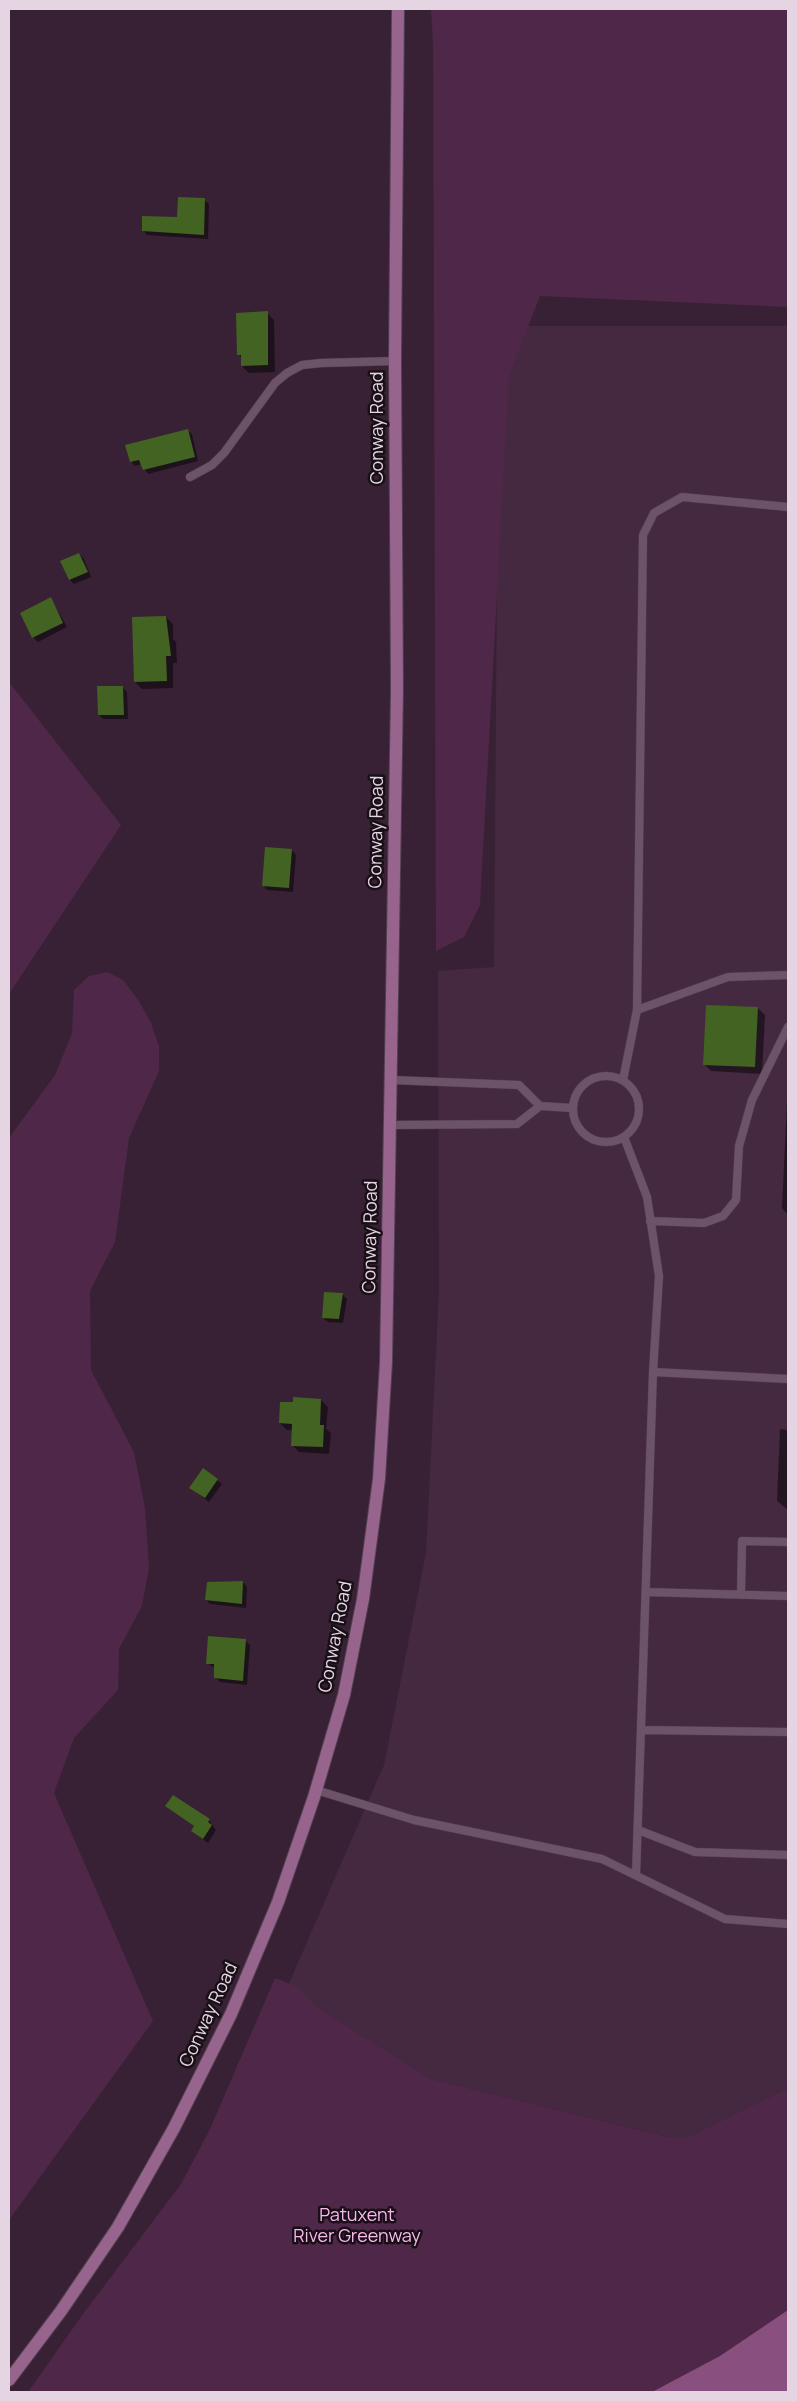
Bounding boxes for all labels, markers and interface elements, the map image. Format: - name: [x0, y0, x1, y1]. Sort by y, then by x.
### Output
- street label: Conway Road: [367, 372, 389, 484]
- street label: Conway Road: [365, 775, 389, 889]
- street label: Conway Road: [359, 1180, 383, 1294]
- street label: Conway Road: [315, 1580, 357, 1694]
- street label: Conway Road: [175, 1959, 243, 2071]
- park label: Patuxent River Greenway: [293, 2205, 421, 2248]

